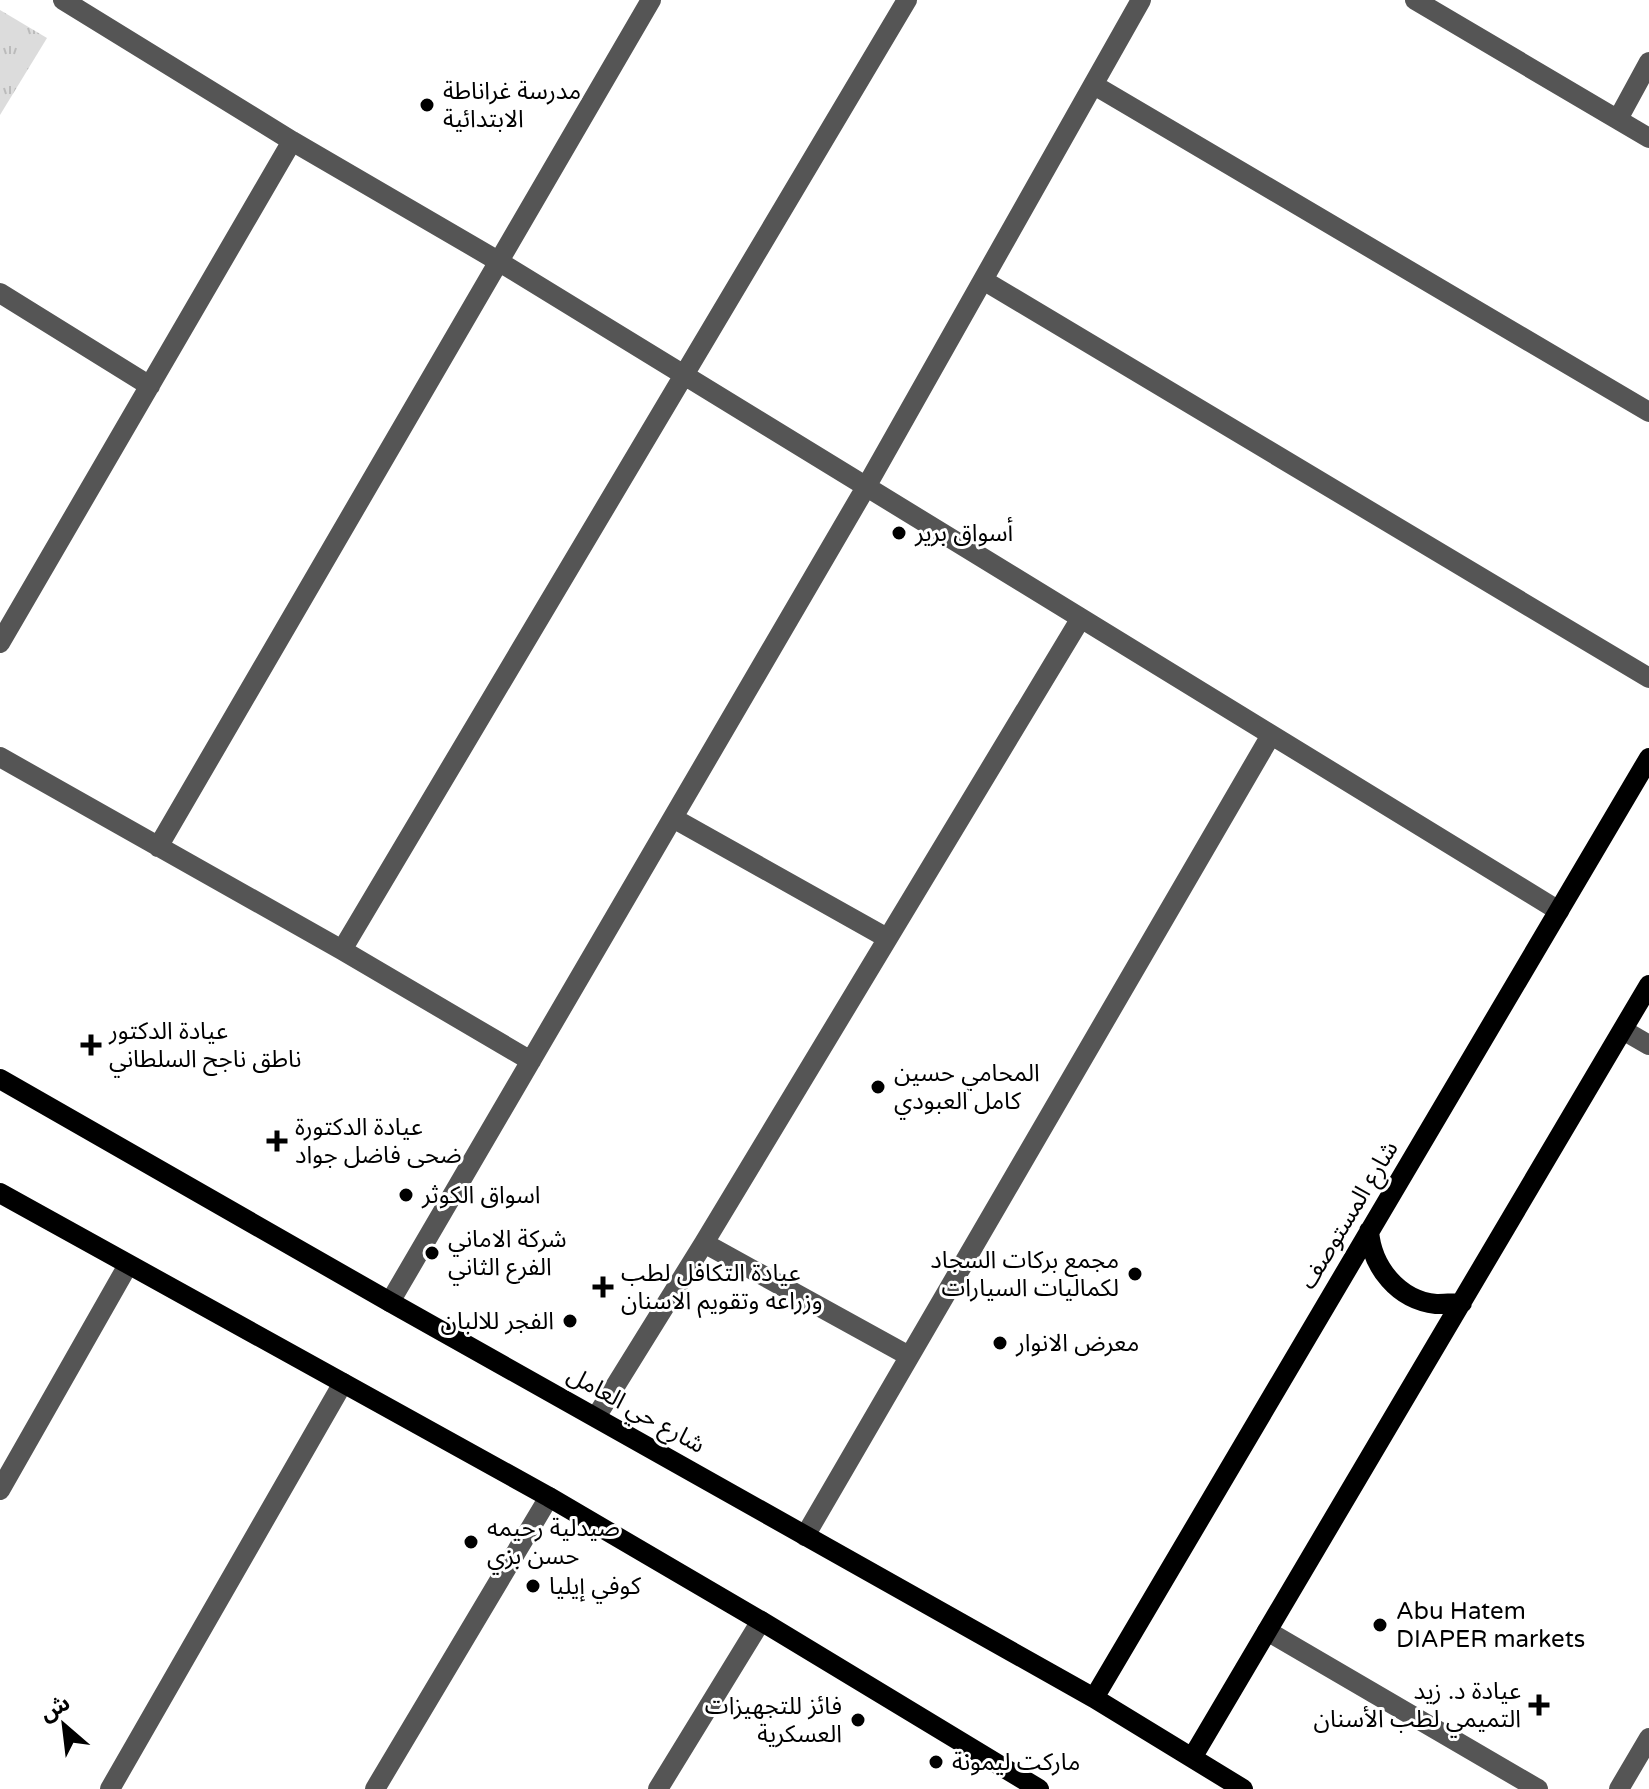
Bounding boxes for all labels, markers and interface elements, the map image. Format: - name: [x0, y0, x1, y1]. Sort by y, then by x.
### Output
- place label: مدرسة غراناطة الابتدائية: [443, 77, 581, 134]
- marker: مدرسة غراناطة الابتدائية: [418, 96, 436, 114]
- place label: أسواق برير: [914, 516, 1013, 548]
- marker: أسواق برير: [890, 524, 908, 542]
- place label: عيادة الدكتور ناطق ناجح السلطاني: [108, 1017, 301, 1077]
- marker: عيادة الدكتور ناطق ناجح السلطاني: [80, 1034, 102, 1056]
- place label: المحامي حسين كامل العبودي: [894, 1059, 1040, 1119]
- marker: المحامي حسين كامل العبودي: [869, 1078, 887, 1096]
- place label: عيادة الدكتورة ضحى فاضل جواد: [295, 1113, 462, 1170]
- marker: عيادة الدكتورة ضحى فاضل جواد: [266, 1130, 288, 1152]
- street label: شارع المستوصف: [1293, 1136, 1406, 1295]
- place label: اسواق الكوثر: [421, 1181, 541, 1210]
- marker: اسواق الكوثر: [397, 1186, 415, 1204]
- place label: شركة الاماني الفرع الثاني: [448, 1225, 567, 1285]
- marker: شركة الاماني الفرع الثاني: [423, 1244, 441, 1262]
- place label: مجمع بركات السجاد لكماليات السيارات: [930, 1246, 1119, 1303]
- place label: عيادة التكافل لطب وزراعه وتقويم الاسنان: [621, 1259, 823, 1318]
- marker: مجمع بركات السجاد لكماليات السيارات: [1126, 1265, 1144, 1283]
- marker: عيادة التكافل لطب وزراعه وتقويم الاسنان: [592, 1276, 614, 1298]
- place label: الفجر للالبان: [441, 1307, 554, 1336]
- marker: الفجر للالبان: [561, 1312, 579, 1330]
- place label: معرض الانوار: [1015, 1329, 1139, 1358]
- marker: معرض الانوار: [991, 1334, 1009, 1352]
- street label: شارع حي العامل: [560, 1360, 710, 1463]
- place label: صيدلية رحيمه حسن بزي: [487, 1514, 620, 1574]
- marker: صيدلية رحيمه حسن بزي: [462, 1533, 480, 1551]
- place label: كوفي إيليا: [549, 1572, 642, 1604]
- marker: كوفي إيليا: [524, 1577, 542, 1595]
- place label: Abu Hatem DIAPER markets: [1396, 1597, 1585, 1654]
- marker: Abu Hatem DIAPER markets: [1371, 1616, 1389, 1634]
- place label: عيادة د. زيد التميمي لطب الأسنان: [1314, 1677, 1521, 1737]
- north arrow: [24, 1685, 104, 1765]
- text: ش: [36, 1690, 74, 1727]
- place label: فائز للتجهيزات العسكرية: [705, 1692, 842, 1749]
- marker: عيادة د. زيد التميمي لطب الأسنان: [1528, 1694, 1550, 1716]
- marker: فائز للتجهيزات العسكرية: [849, 1711, 867, 1729]
- place label: ماركت ليمونة: [952, 1748, 1080, 1777]
- marker: ماركت ليمونة: [927, 1753, 945, 1771]

